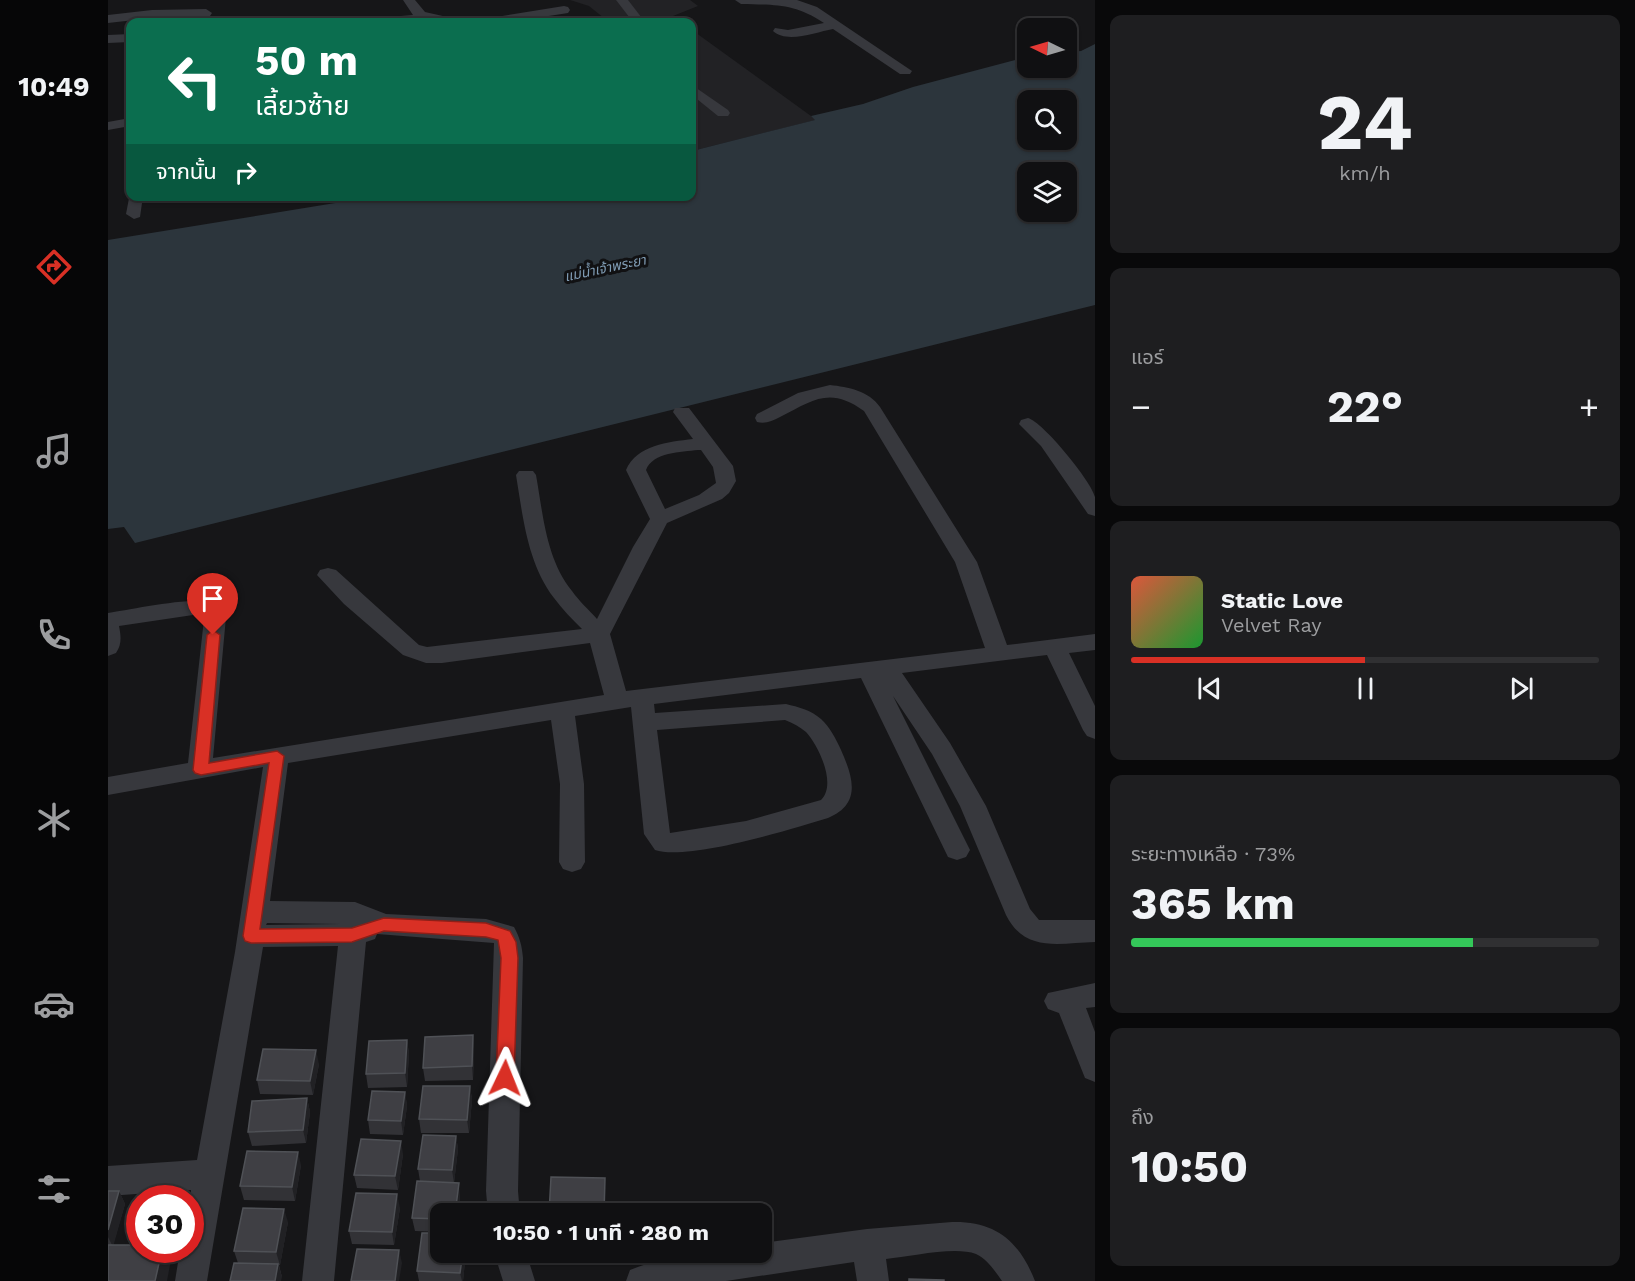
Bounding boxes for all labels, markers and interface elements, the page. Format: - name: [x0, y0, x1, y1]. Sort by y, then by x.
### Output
- north arrow: [1017, 18, 1077, 78]
- map controls: [1017, 18, 1077, 222]
- text: 50 m: [255, 36, 358, 85]
- icon: left: [156, 42, 234, 120]
- text: 10:49: [18, 71, 90, 103]
- text: 24: [1317, 76, 1413, 168]
- text: เลี้ยวซ้าย: [255, 90, 349, 122]
- button: search: [1017, 90, 1077, 150]
- icon: right: [229, 156, 262, 189]
- text: จากนั้น: [156, 159, 217, 184]
- text: km/h: [1339, 161, 1391, 185]
- button: layers: [1017, 162, 1077, 222]
- icon: directions: [33, 246, 75, 288]
- water label: แม่น้ำเจ้าพระยา: [562, 249, 649, 284]
- text: แอร์: [1131, 345, 1163, 369]
- text: 22°: [1327, 380, 1403, 433]
- text: −: [1131, 387, 1151, 426]
- text: +: [1579, 387, 1599, 426]
- icon: music: [33, 430, 75, 472]
- pin: [187, 573, 238, 635]
- icon: arrive: [196, 582, 229, 615]
- text: Static Love: [1221, 588, 1343, 613]
- text: Velvet Ray: [1221, 613, 1322, 637]
- icon: phone: [33, 614, 75, 656]
- icon: previous: [1193, 672, 1226, 705]
- icon: pause: [1349, 672, 1382, 705]
- icon: next: [1505, 672, 1538, 705]
- icon: climate: [33, 799, 75, 841]
- text: ระยะทางเหลือ · 73%: [1131, 842, 1295, 866]
- text: 365 km: [1131, 877, 1295, 930]
- icon: car: [33, 983, 75, 1025]
- position arrow: [473, 1046, 537, 1110]
- text: ถึง: [1131, 1105, 1154, 1129]
- text: 10:50: [1131, 1140, 1248, 1193]
- icon: filters: [33, 1168, 75, 1210]
- speed limit sign: 30: [126, 1185, 204, 1263]
- text: 10:50 · 1 นาที · 280 m: [493, 1220, 709, 1245]

